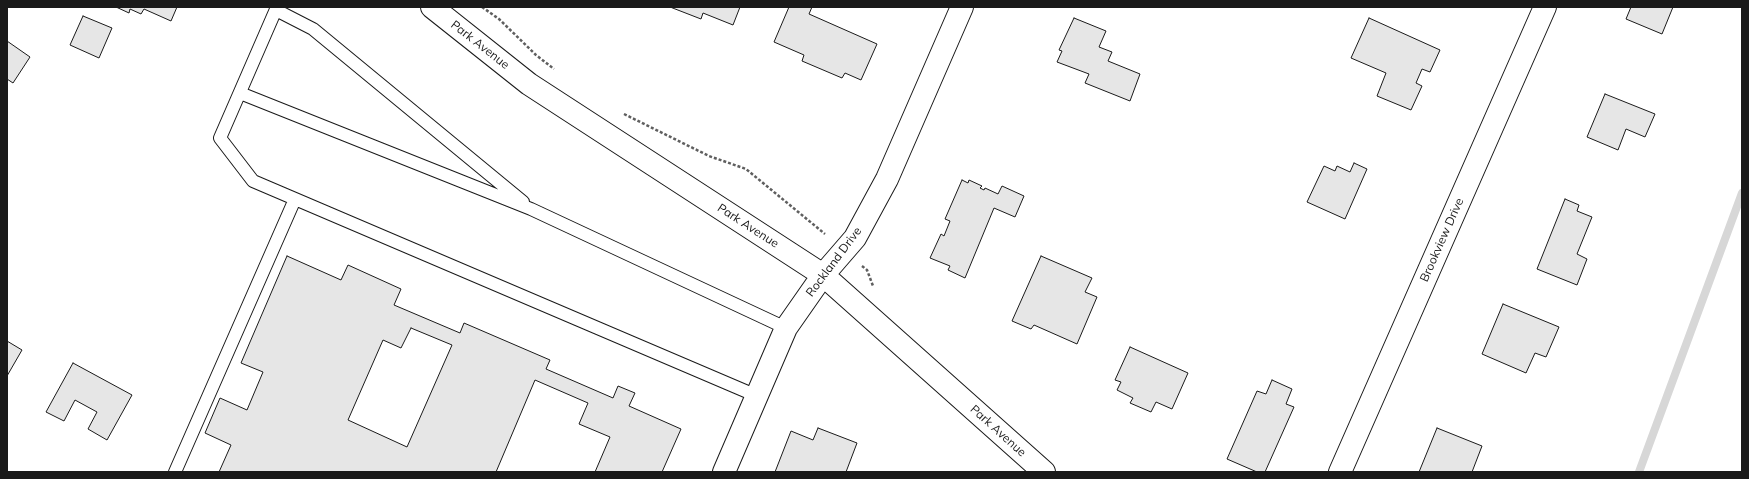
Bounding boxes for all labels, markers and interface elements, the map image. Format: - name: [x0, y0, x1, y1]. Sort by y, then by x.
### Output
- street label: Park Avenue: [448, 18, 512, 72]
- street label: Brookview Drive: [1417, 196, 1467, 284]
- street label: Park Avenue: [715, 201, 781, 251]
- street label: Rockland Drive: [803, 224, 865, 300]
- street label: Park Avenue: [967, 402, 1029, 460]

